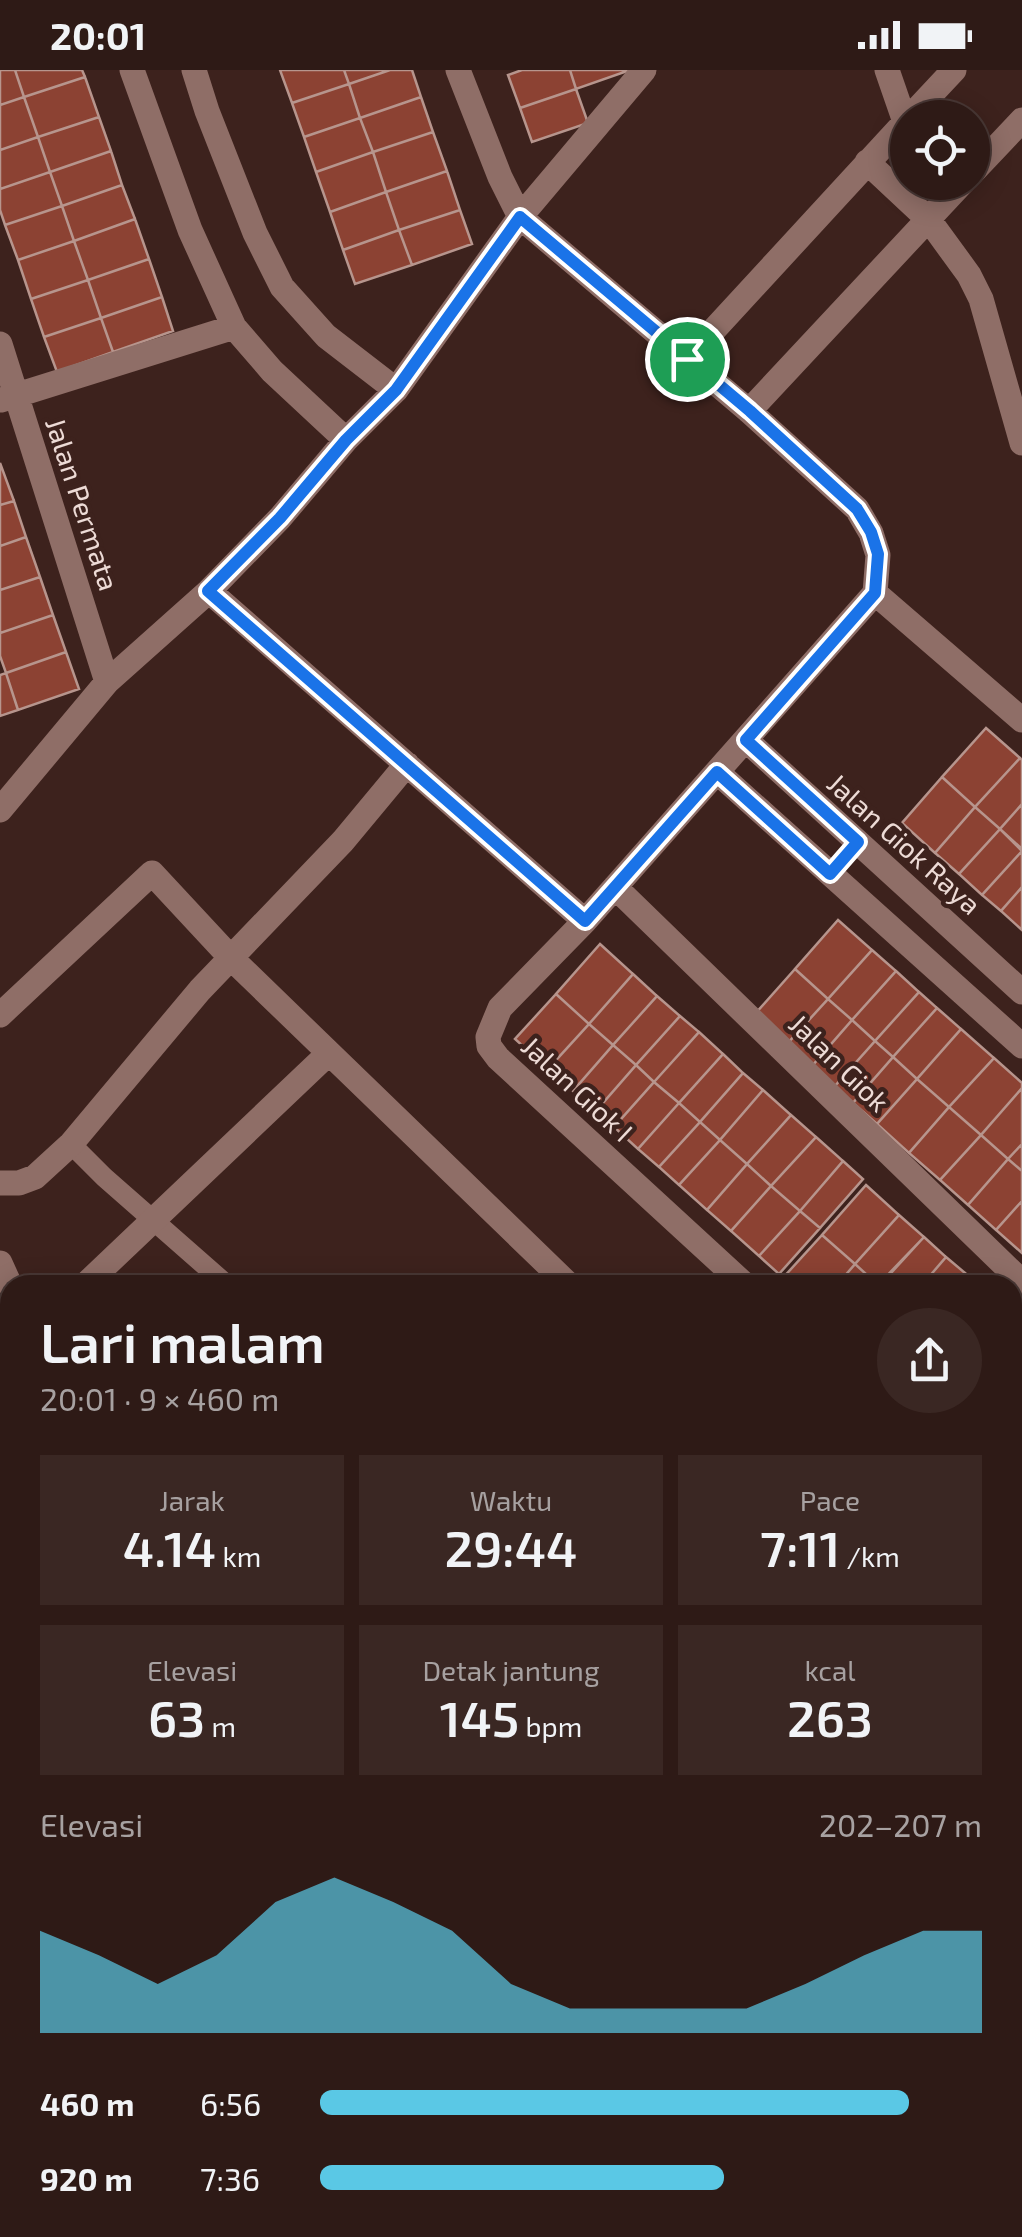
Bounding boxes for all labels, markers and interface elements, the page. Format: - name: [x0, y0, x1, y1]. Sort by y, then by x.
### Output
- text: 20:01: [50, 12, 146, 58]
- map controls: [890, 100, 990, 200]
- button: locate: [890, 100, 990, 200]
- pin: [645, 317, 730, 402]
- icon: arrive: [660, 332, 715, 387]
- street label: Jalan Permata: [39, 413, 127, 594]
- street label: Jalan Giok Raya: [821, 766, 988, 921]
- street label: Jalan Giok: [783, 1006, 897, 1118]
- street label: Jalan Giok I: [515, 1028, 640, 1148]
- text: Lari malam: [40, 1308, 325, 1374]
- button: share: [877, 1308, 982, 1413]
- text: 20:01 · 9 × 460 m: [40, 1379, 279, 1417]
- text: Jarak: [159, 1483, 225, 1517]
- text: Waktu: [470, 1483, 552, 1517]
- text: Pace: [800, 1483, 860, 1517]
- text: 4.14: [123, 1517, 216, 1577]
- text: 29:44: [445, 1517, 577, 1577]
- text: 7:11: [760, 1517, 840, 1577]
- text: km: [216, 1539, 261, 1573]
- text: /km: [840, 1539, 900, 1573]
- text: Elevasi: [147, 1653, 237, 1687]
- text: Detak jantung: [422, 1653, 600, 1687]
- text: kcal: [804, 1653, 856, 1687]
- text: 63: [148, 1687, 205, 1747]
- text: 145: [440, 1687, 519, 1747]
- text: 263: [787, 1687, 873, 1747]
- text: m: [205, 1709, 236, 1743]
- text: bpm: [519, 1709, 582, 1743]
- text: Elevasi: [40, 1805, 143, 1843]
- text: 202–207 m: [819, 1805, 982, 1843]
- text: 460 m: [40, 2084, 135, 2122]
- text: 6:56: [200, 2084, 261, 2122]
- text: 920 m: [40, 2159, 133, 2197]
- text: 7:36: [200, 2159, 260, 2197]

